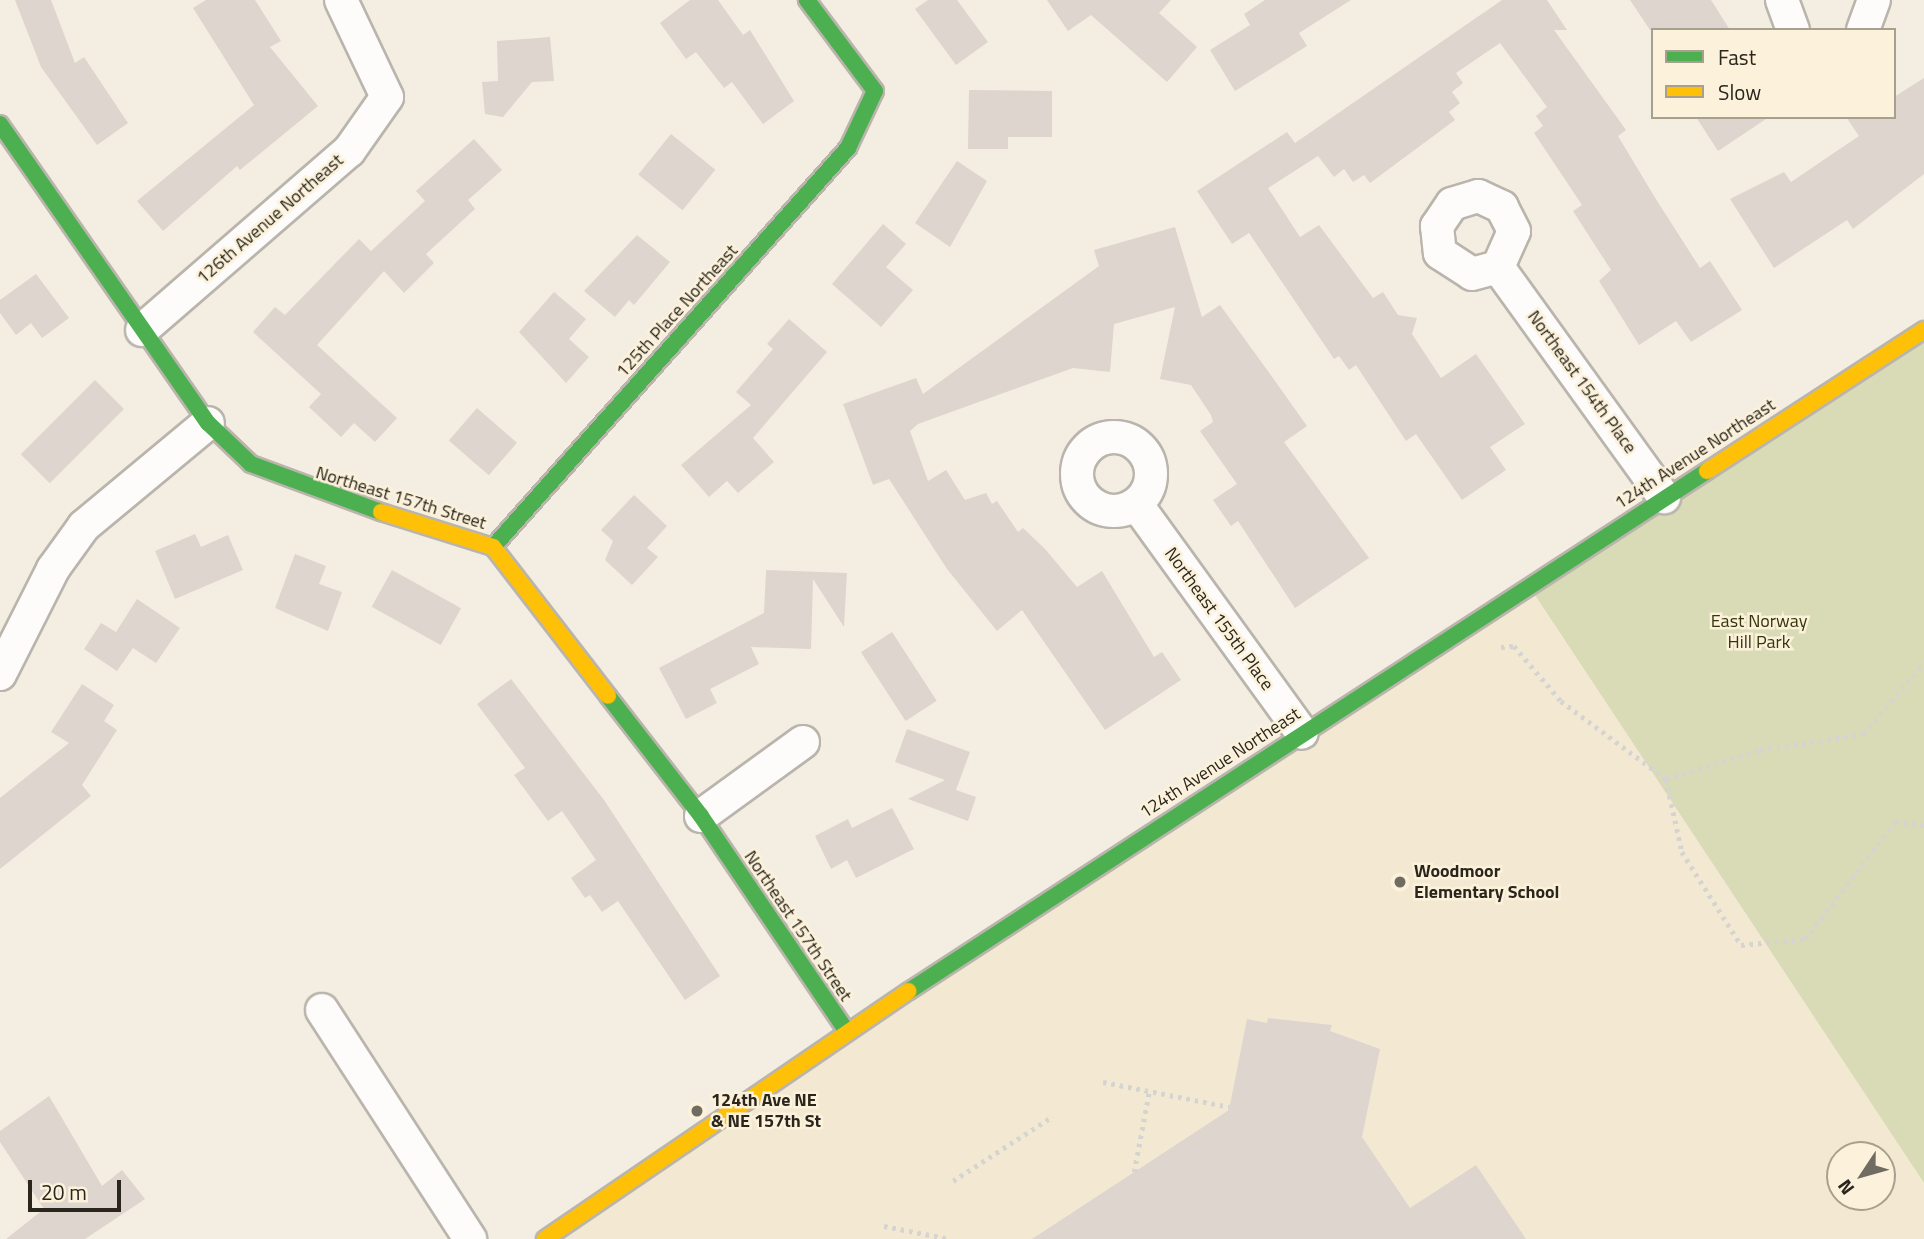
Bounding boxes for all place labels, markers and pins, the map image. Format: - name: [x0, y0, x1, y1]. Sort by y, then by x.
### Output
- place label: Woodmoor Elementary School: [1414, 861, 1559, 903]
- marker: Woodmoor Elementary School: [1392, 874, 1408, 890]
- place label: 124th Ave NE & NE 157th St: [711, 1090, 821, 1132]
- marker: 124th Ave NE & NE 157th St: [689, 1103, 705, 1119]

